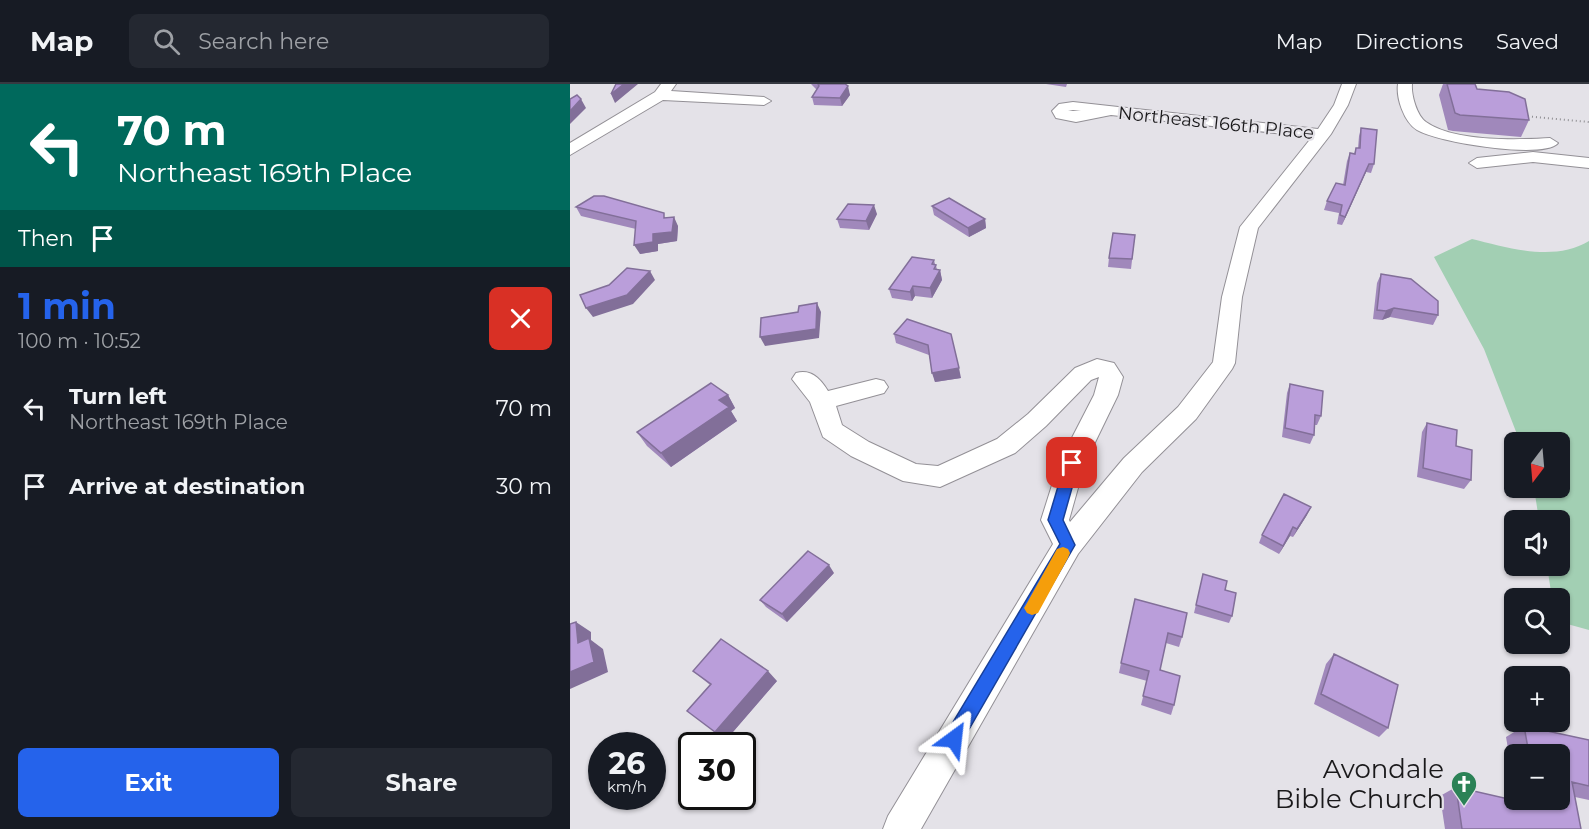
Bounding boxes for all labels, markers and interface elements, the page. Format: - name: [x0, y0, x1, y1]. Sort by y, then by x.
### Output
- search box: [129, 14, 549, 68]
- text: Map: [30, 24, 93, 58]
- icon: search: [150, 25, 183, 58]
- text: Search here: [198, 28, 329, 55]
- text: Map: [1276, 29, 1322, 54]
- text: Directions: [1355, 29, 1463, 54]
- text: Saved: [1496, 29, 1559, 54]
- street label: Northeast 166th Place: [1117, 102, 1315, 144]
- text: 70 m: [117, 104, 227, 156]
- icon: left: [18, 108, 96, 186]
- text: Northeast 169th Place: [117, 156, 412, 189]
- icon: arrive: [86, 222, 119, 255]
- text: Then: [18, 225, 74, 252]
- text: 1 min: [18, 284, 116, 328]
- button: close: [489, 287, 552, 350]
- text: 100 m · 10:52: [18, 329, 141, 353]
- text: Turn left: [69, 383, 167, 410]
- icon: left: [18, 392, 51, 425]
- text: 70 m: [496, 395, 552, 422]
- text: Northeast 169th Place: [69, 410, 288, 434]
- north arrow: [1504, 432, 1570, 498]
- map controls: [1504, 432, 1570, 810]
- pin: [1046, 437, 1097, 488]
- icon: arrive: [1055, 446, 1088, 479]
- icon: arrive: [18, 470, 51, 503]
- text: Arrive at destination: [69, 473, 305, 500]
- text: 30 m: [496, 473, 552, 500]
- button: sound: [1504, 510, 1570, 576]
- button: search: [1504, 588, 1570, 654]
- button: +: [1504, 666, 1570, 732]
- position arrow: [922, 707, 986, 771]
- speed limit sign: 30: [678, 732, 756, 810]
- button: −: [1504, 744, 1570, 810]
- text: 26: [609, 745, 645, 782]
- button: Exit: [18, 748, 279, 817]
- button: Share: [291, 748, 552, 817]
- place label: Avondale Bible Church: [1275, 753, 1444, 815]
- church icon: Avondale Bible Church: [1449, 769, 1479, 807]
- text: km/h: [607, 777, 647, 796]

